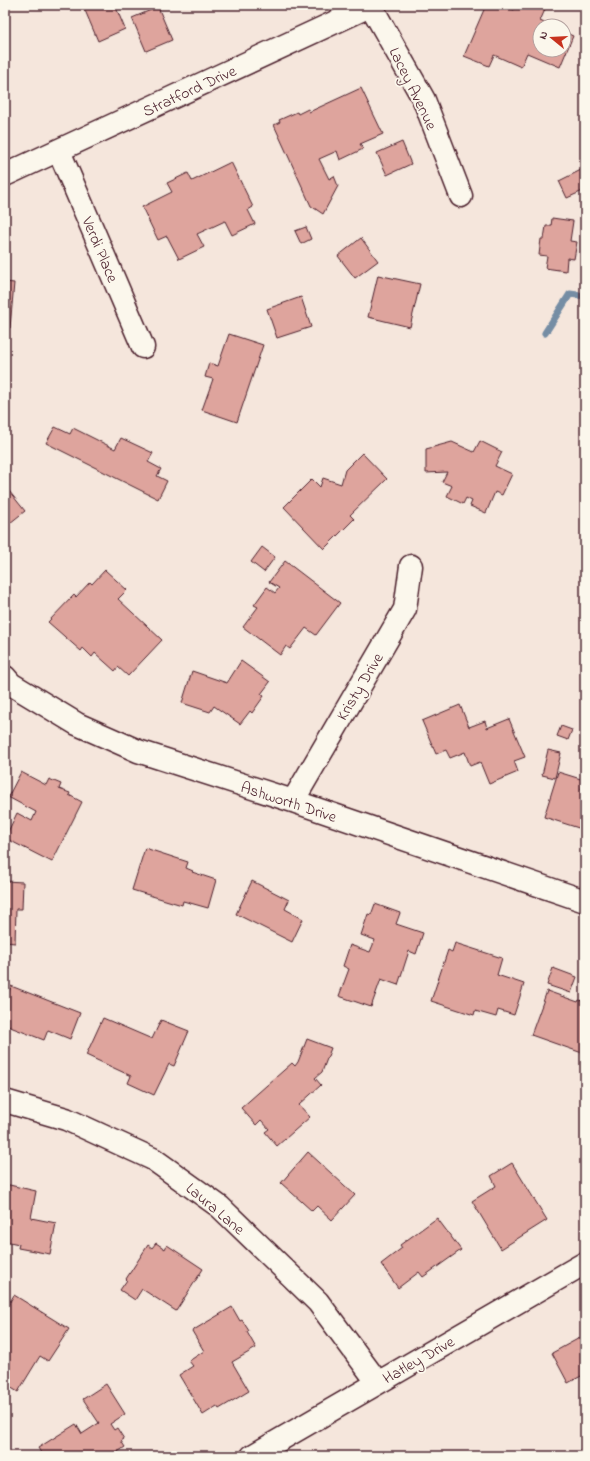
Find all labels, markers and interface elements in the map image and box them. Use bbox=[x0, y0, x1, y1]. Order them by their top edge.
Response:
north arrow bbox=[532, 18, 572, 58]
text: N bbox=[535, 29, 552, 41]
street label: Lacey Avenue bbox=[382, 43, 443, 135]
street label: Stratford Drive bbox=[139, 59, 241, 124]
street label: Verdi Place bbox=[74, 212, 124, 287]
street label: Kristy Drive bbox=[331, 648, 391, 726]
street label: Ashworth Drive bbox=[237, 776, 340, 830]
street label: Laura Lane bbox=[180, 1178, 250, 1242]
street label: Hatley Drive bbox=[379, 1330, 460, 1391]

